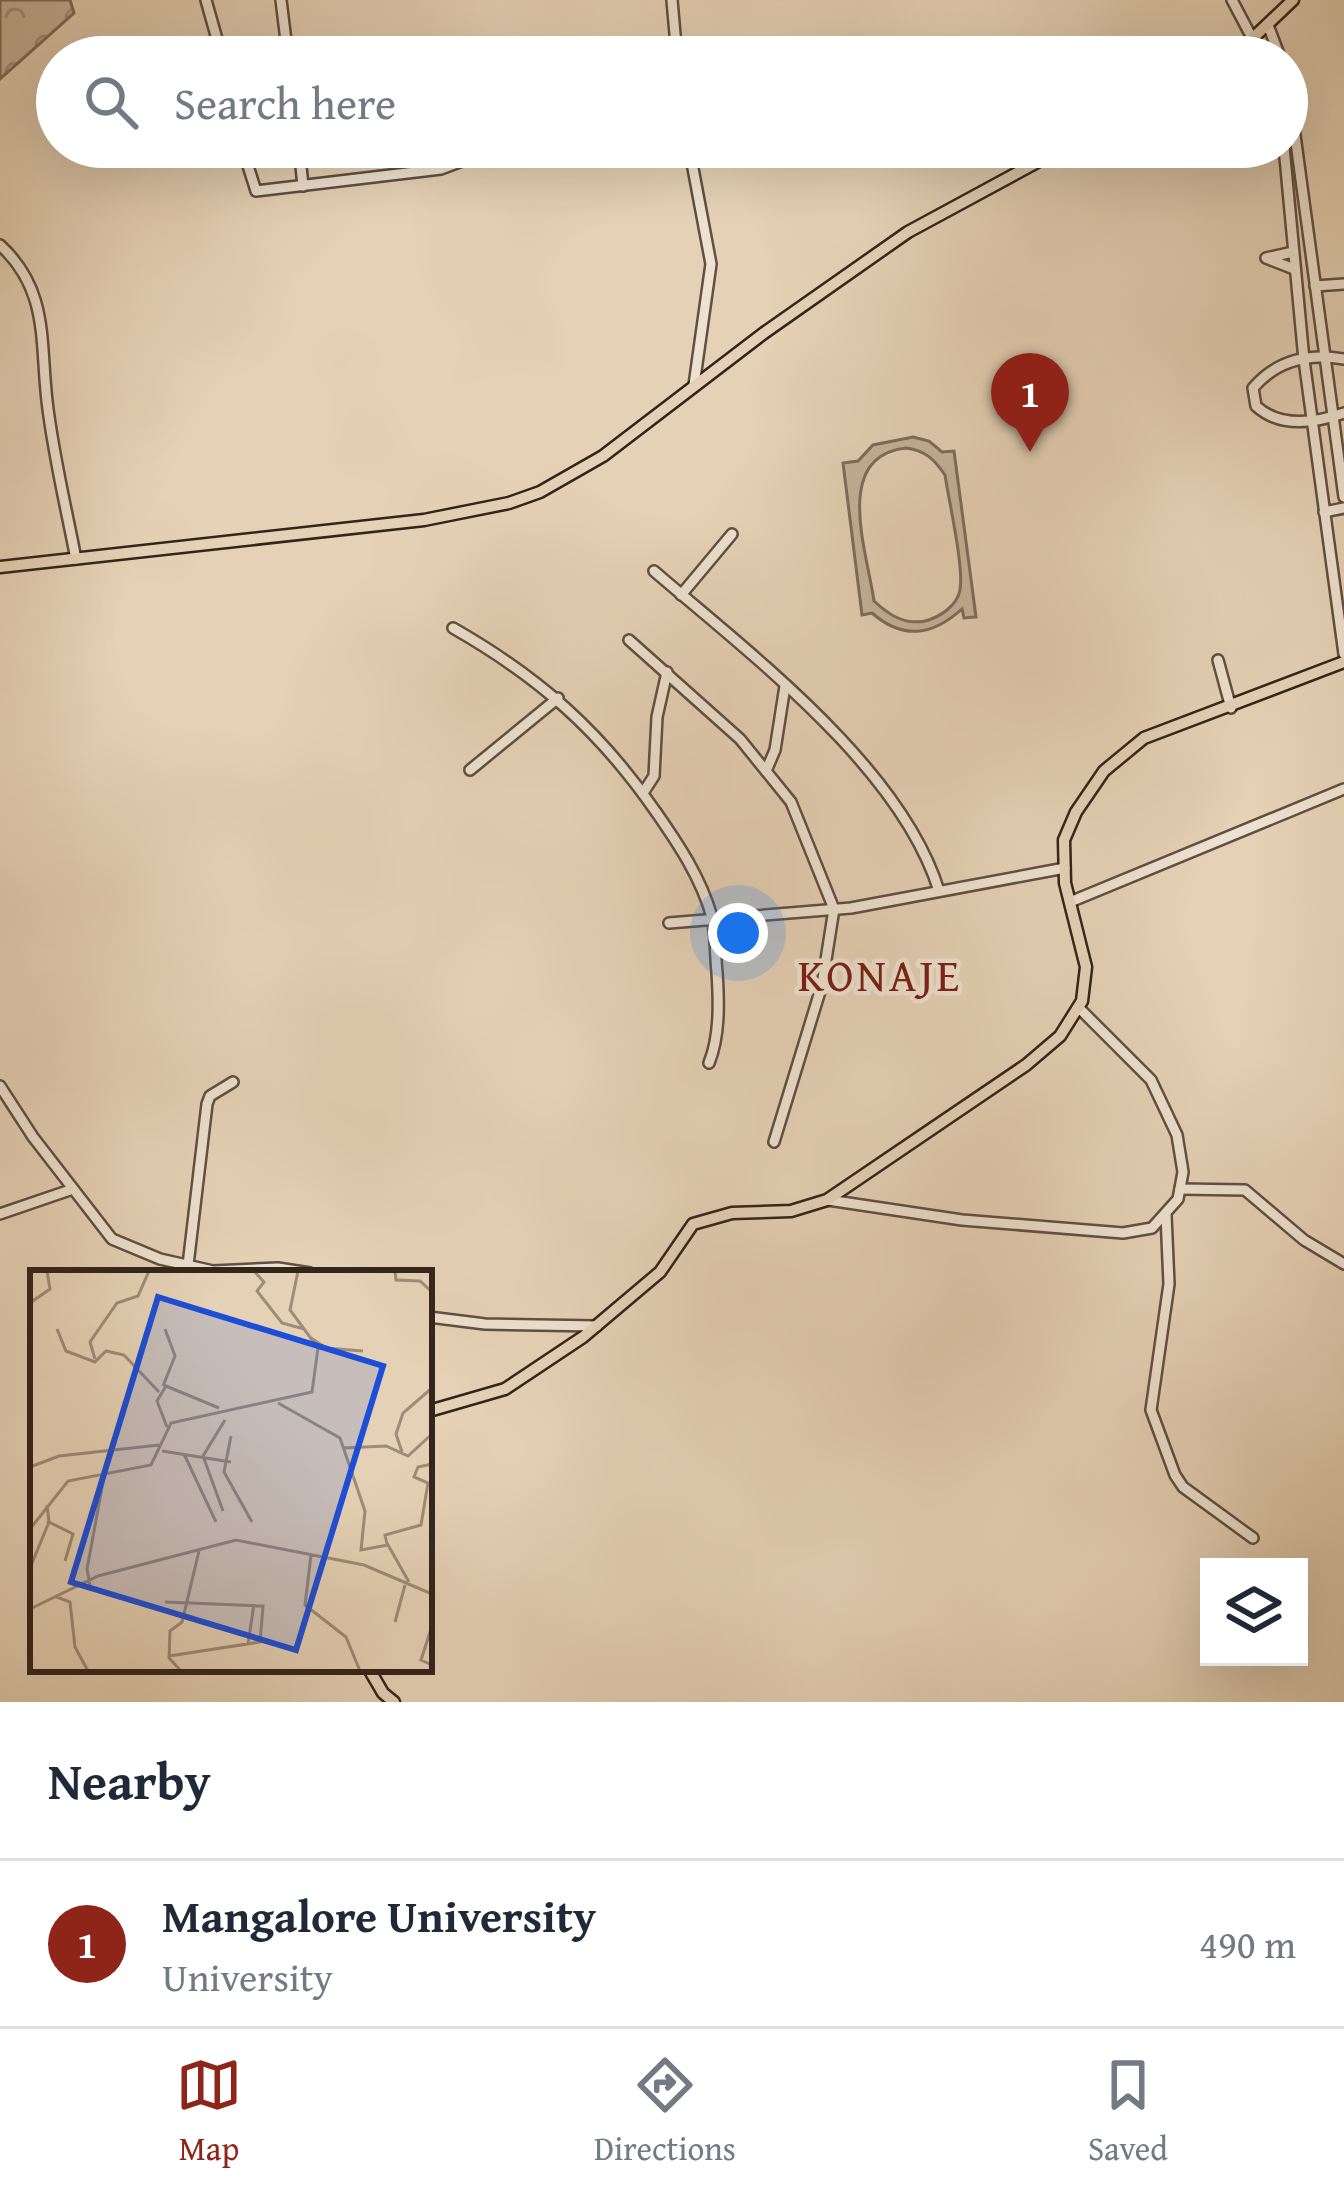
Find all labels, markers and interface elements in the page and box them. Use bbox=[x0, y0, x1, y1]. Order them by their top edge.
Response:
search box bbox=[36, 36, 1308, 168]
icon: search bbox=[78, 69, 144, 135]
text: Search here bbox=[174, 70, 396, 135]
pin: 1 bbox=[991, 353, 1069, 452]
your location bbox=[708, 903, 768, 963]
district label: KONAJE bbox=[798, 942, 962, 1007]
inset map bbox=[30, 1270, 432, 1672]
map controls bbox=[1200, 1558, 1308, 1666]
button: layers bbox=[1200, 1558, 1308, 1666]
text: Nearby bbox=[48, 1743, 211, 1818]
text: Mangalore University bbox=[162, 1883, 596, 1948]
text: 1 bbox=[77, 1915, 97, 1972]
text: 490 m bbox=[1199, 1915, 1296, 1972]
text: University bbox=[162, 1948, 333, 2005]
tab: Map bbox=[176, 2052, 242, 2172]
tab: Directions bbox=[594, 2052, 736, 2172]
tab: Saved bbox=[1088, 2052, 1168, 2172]

